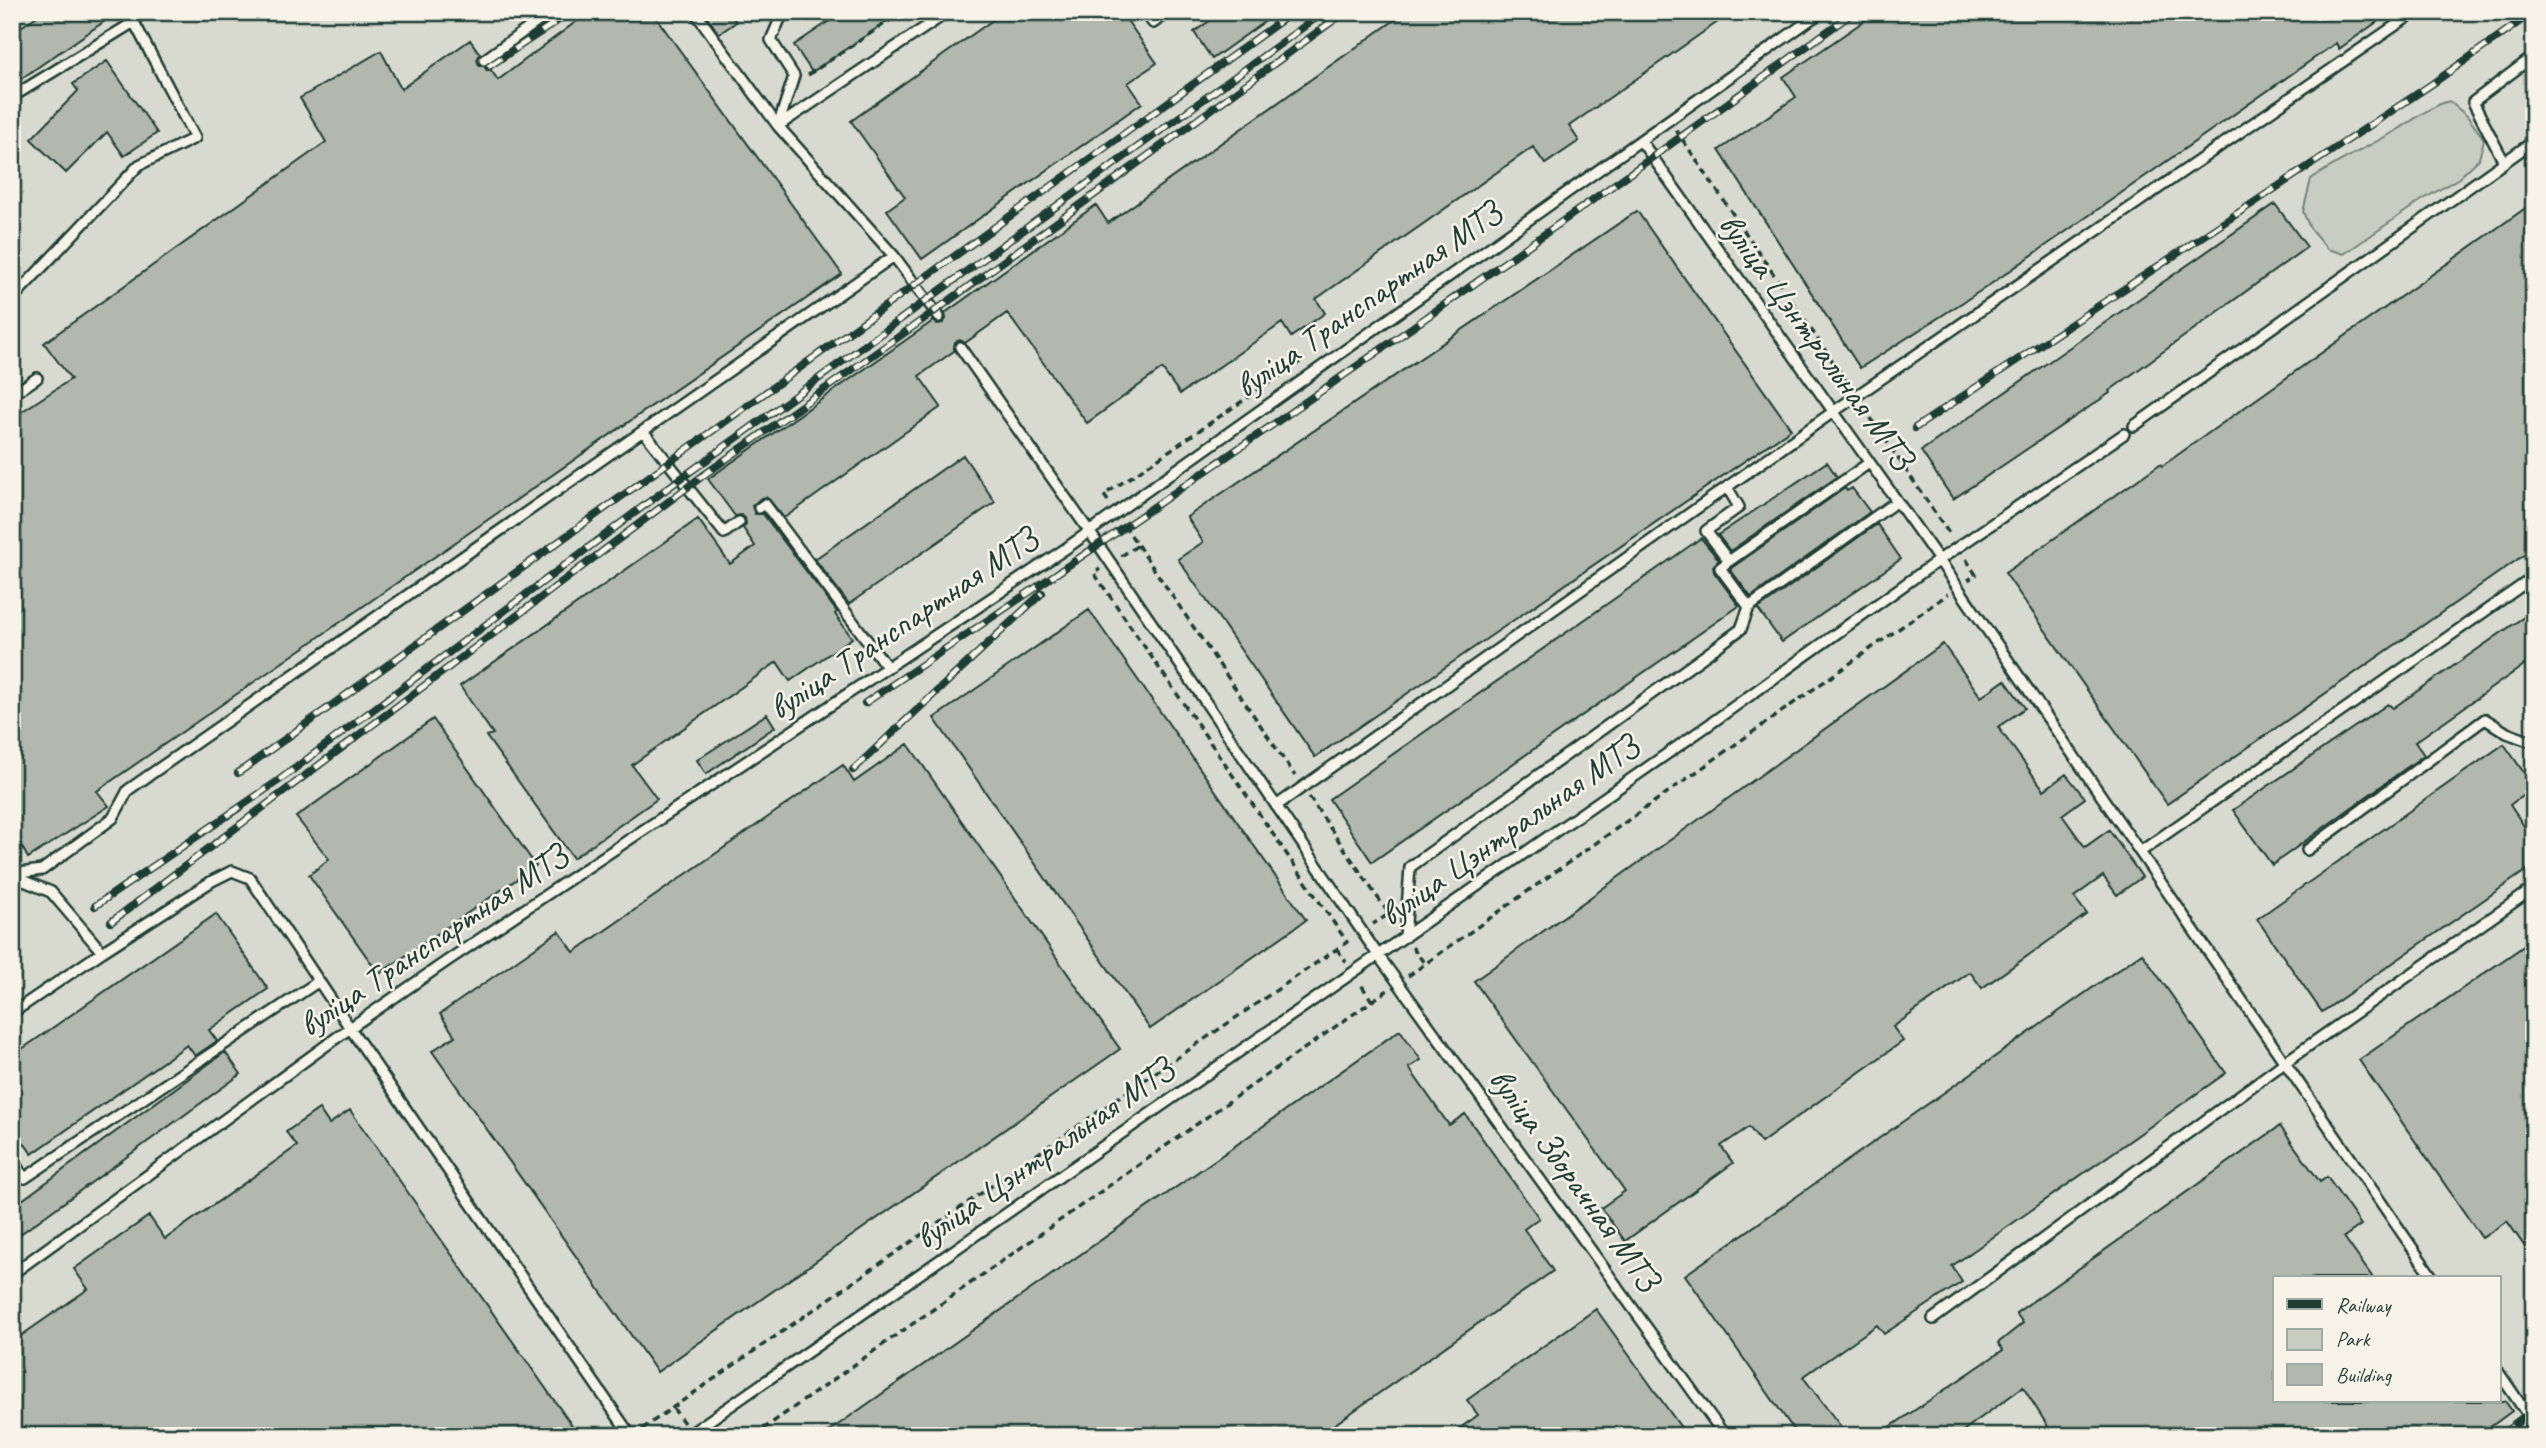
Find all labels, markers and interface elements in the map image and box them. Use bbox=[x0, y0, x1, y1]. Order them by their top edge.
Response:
street label: вуліца Транспартная МТЗ bbox=[1226, 189, 1512, 408]
street label: вуліца Цэнтральная МТЗ bbox=[1709, 204, 1927, 480]
street label: вуліца Транспартная МТЗ bbox=[760, 515, 1048, 730]
street label: вуліца Цэнтральная МТЗ bbox=[1371, 722, 1649, 936]
street label: вуліца Транспартная МТЗ bbox=[290, 832, 578, 1047]
street label: вуліца Цэнтральная МТЗ bbox=[906, 1045, 1184, 1259]
street label: вуліца Зборачная МТЗ bbox=[1479, 1058, 1672, 1301]
legend bbox=[2273, 1276, 2500, 1402]
text: Railway bbox=[2336, 1292, 2392, 1318]
text: Park bbox=[2336, 1326, 2371, 1352]
text: Building bbox=[2336, 1362, 2393, 1388]

